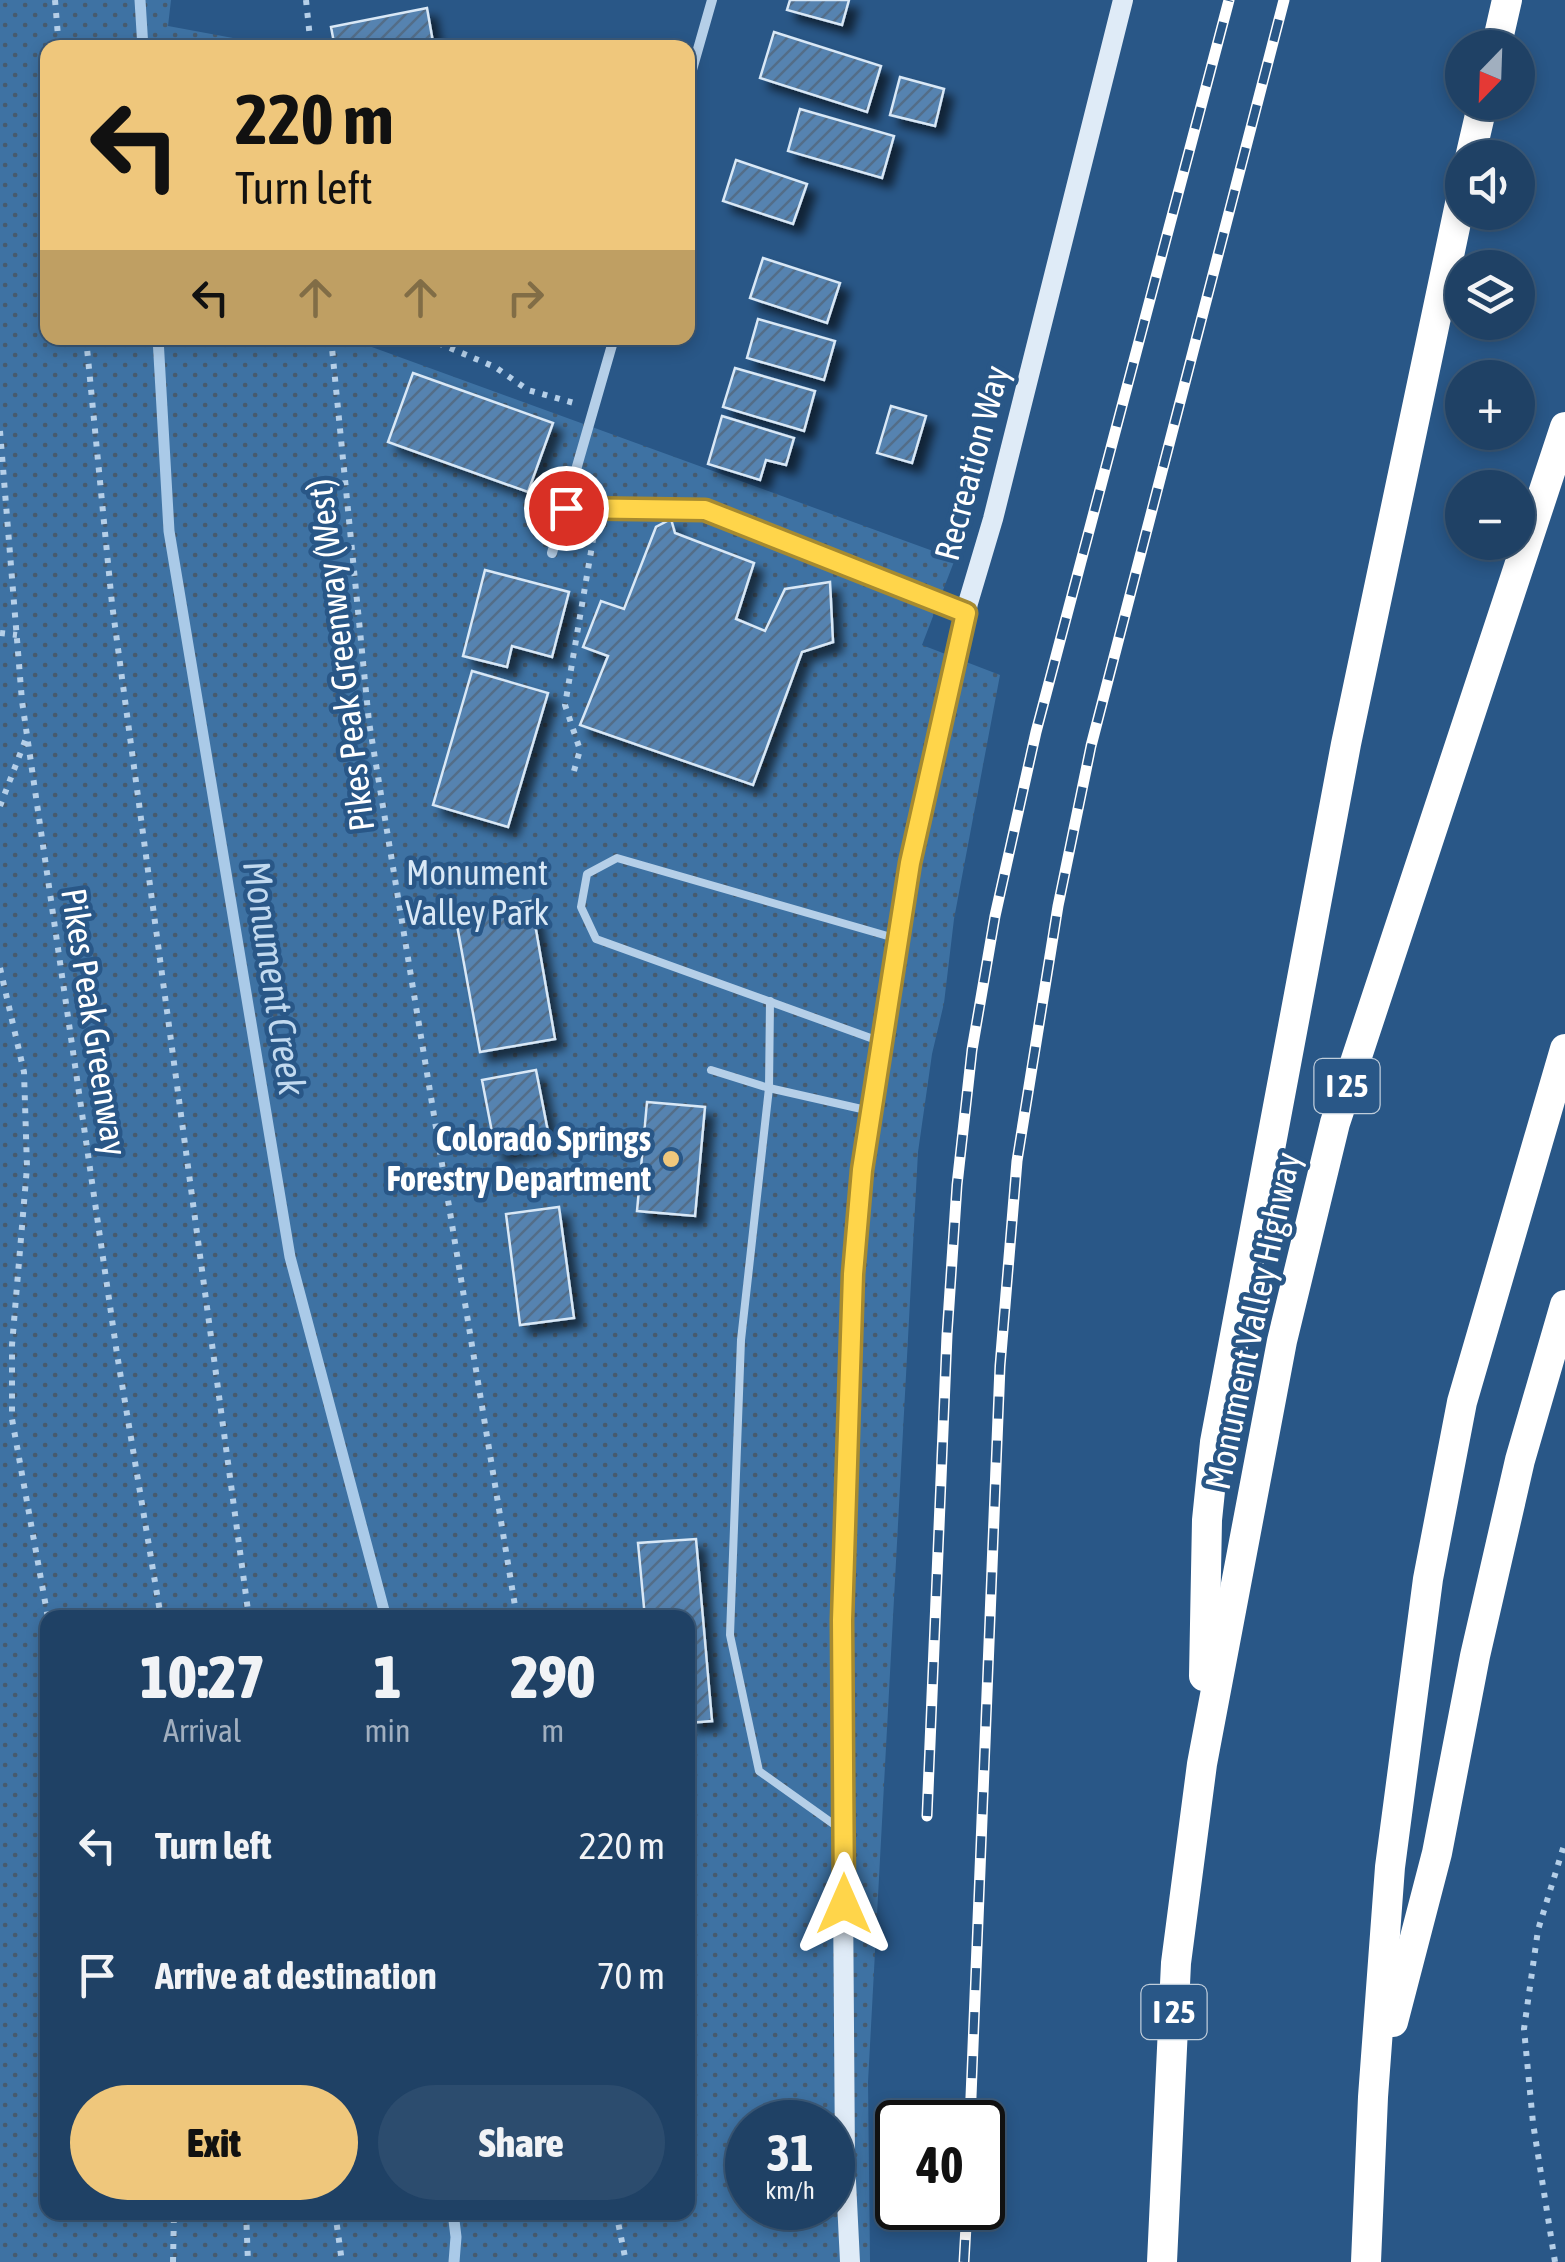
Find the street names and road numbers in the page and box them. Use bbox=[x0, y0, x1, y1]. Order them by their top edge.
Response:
street label: Recreation Way bbox=[926, 361, 1016, 565]
street label: Pikes Peak Greenway (West) bbox=[299, 477, 381, 833]
street label: Pikes Peak Greenway bbox=[54, 885, 136, 1158]
road number: I 25 bbox=[1314, 1059, 1380, 1113]
street label: Monument Valley Highway bbox=[1197, 1149, 1307, 1493]
road number: I 25 bbox=[1142, 1985, 1206, 2039]

